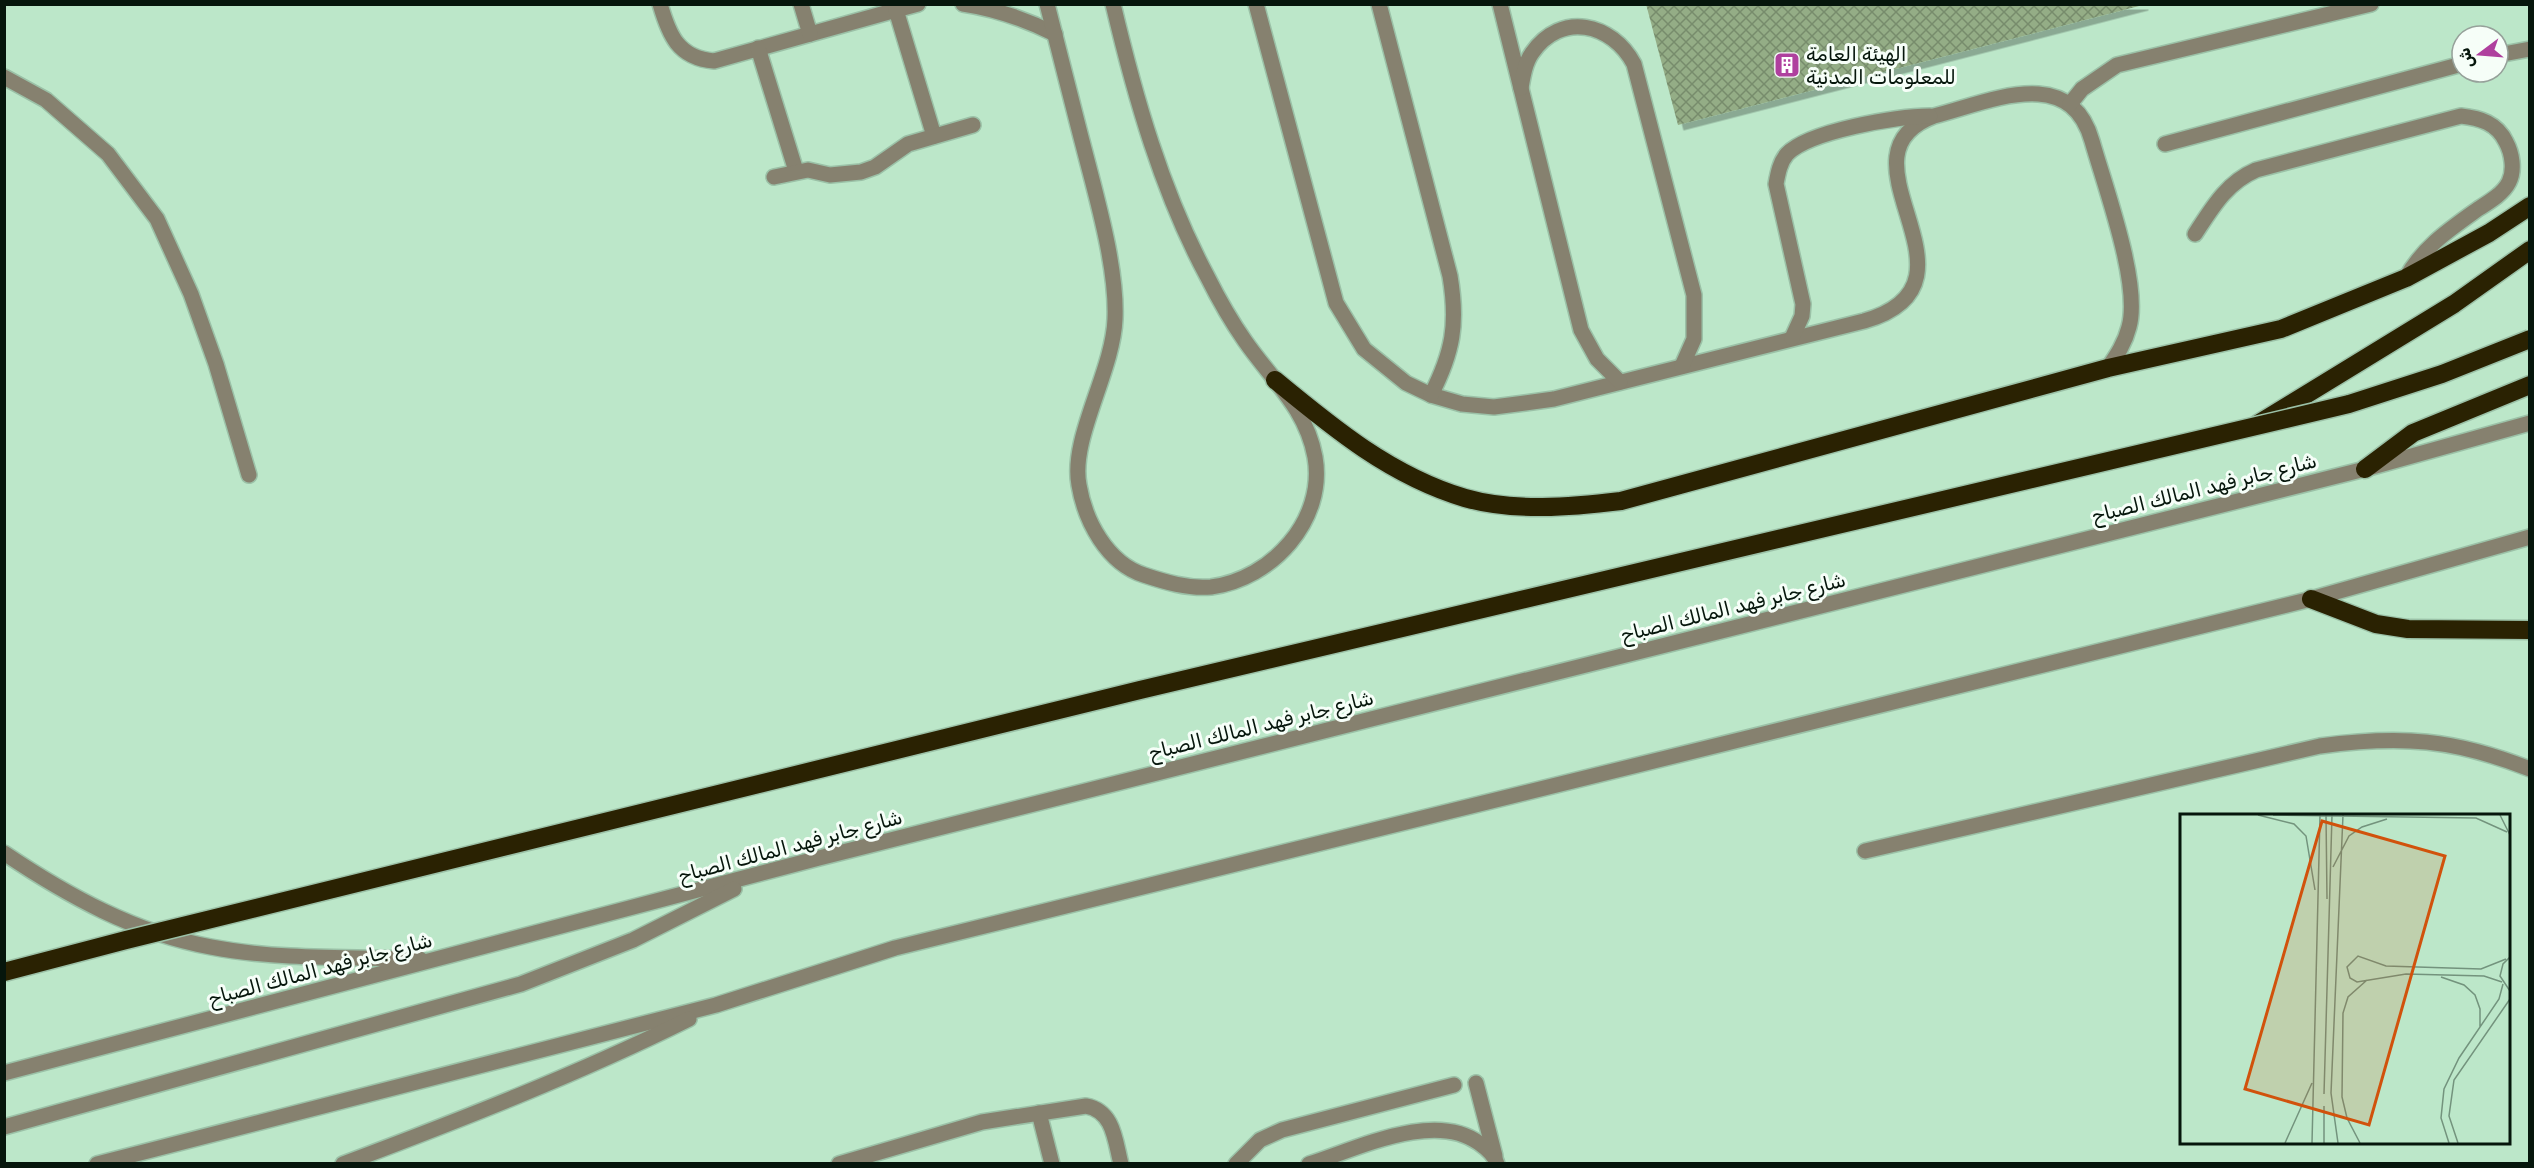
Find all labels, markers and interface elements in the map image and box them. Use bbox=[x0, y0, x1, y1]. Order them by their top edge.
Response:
north arrow bbox=[2450, 24, 2510, 84]
place label: الهيئة العامة للمعلومات المدنية bbox=[1806, 42, 1956, 89]
text: ش bbox=[2454, 46, 2478, 70]
building icon: الهيئة العامة للمعلومات المدنية bbox=[1772, 50, 1802, 80]
street label: شارع جابر فهد المالك الصباح bbox=[2089, 448, 2320, 530]
street label: شارع جابر فهد المالك الصباح bbox=[1618, 567, 1849, 649]
street label: شارع جابر فهد المالك الصباح bbox=[1146, 685, 1377, 767]
street label: شارع جابر فهد المالك الصباح bbox=[675, 805, 905, 889]
inset map bbox=[2180, 814, 2510, 1144]
street label: شارع جابر فهد المالك الصباح bbox=[205, 928, 435, 1012]

